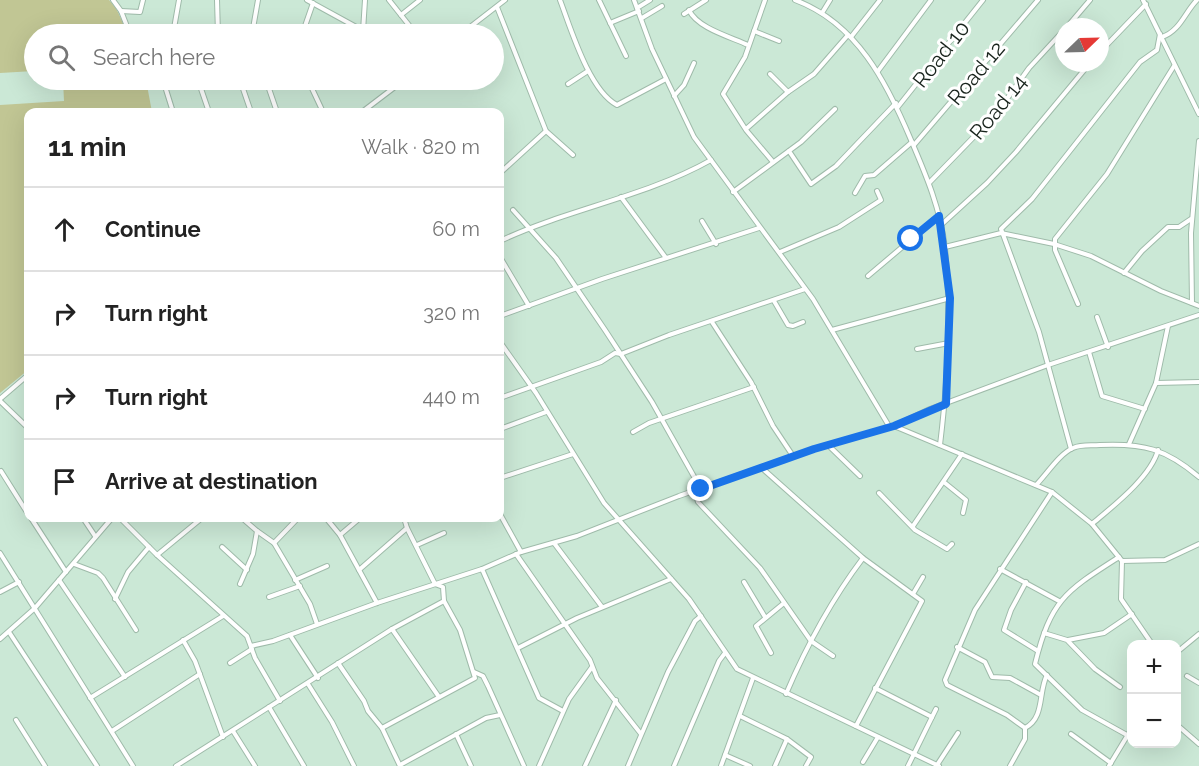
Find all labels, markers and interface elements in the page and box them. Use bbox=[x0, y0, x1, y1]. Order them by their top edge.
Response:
street label: Road 10 bbox=[907, 16, 975, 92]
north arrow bbox=[1055, 18, 1109, 72]
search box bbox=[24, 24, 504, 90]
street label: Road 12 bbox=[942, 36, 1010, 110]
icon: search bbox=[45, 41, 78, 74]
text: Search here bbox=[93, 44, 215, 70]
street label: Road 14 bbox=[964, 70, 1032, 144]
text: 11 min bbox=[48, 132, 126, 162]
text: Walk · 820 m bbox=[361, 135, 480, 159]
icon: ahead bbox=[48, 213, 81, 246]
text: Continue bbox=[105, 216, 201, 242]
text: 60 m bbox=[432, 217, 480, 241]
route start bbox=[897, 225, 923, 251]
icon: right bbox=[48, 297, 81, 330]
text: Turn right bbox=[105, 300, 208, 326]
text: 320 m bbox=[423, 301, 480, 325]
icon: right bbox=[48, 381, 81, 414]
text: Turn right bbox=[105, 384, 208, 410]
text: 440 m bbox=[422, 385, 480, 409]
icon: arrive bbox=[48, 465, 81, 498]
text: Arrive at destination bbox=[105, 468, 318, 494]
route end bbox=[687, 475, 713, 501]
map controls bbox=[1127, 640, 1181, 748]
button: + bbox=[1127, 640, 1181, 694]
button: − bbox=[1127, 694, 1181, 748]

